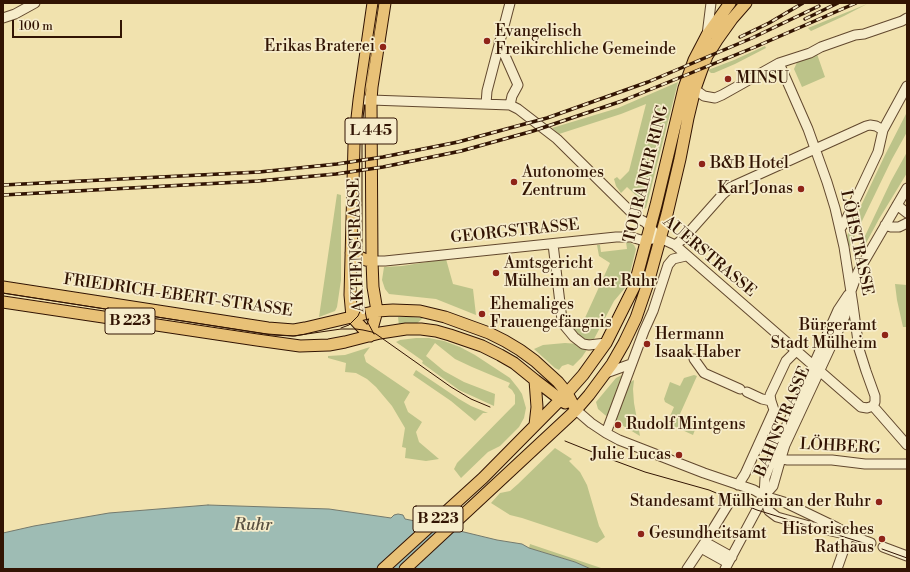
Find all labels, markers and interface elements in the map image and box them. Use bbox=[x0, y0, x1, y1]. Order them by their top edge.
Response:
scale bar bbox=[14, 12, 124, 38]
text: 100 m bbox=[19, 19, 53, 34]
place label: Evangelisch Freikirchliche Gemeinde bbox=[495, 22, 676, 60]
marker: Evangelisch Freikirchliche Gemeinde bbox=[482, 36, 492, 46]
place label: Erikas Braterei bbox=[264, 37, 375, 57]
marker: Erikas Braterei bbox=[378, 42, 388, 52]
place label: MINSU bbox=[736, 69, 789, 89]
marker: MINSU bbox=[723, 74, 733, 84]
street label: TOURAINER RING bbox=[621, 103, 673, 245]
road number: L 445 bbox=[345, 118, 397, 144]
place label: B&B Hotel bbox=[710, 154, 789, 174]
marker: B&B Hotel bbox=[697, 159, 707, 169]
place label: Autonomes Zentrum bbox=[522, 163, 604, 201]
street label: AKTIENSTRASSE bbox=[345, 177, 369, 313]
marker: Autonomes Zentrum bbox=[509, 177, 519, 187]
place label: Karl Jonas bbox=[717, 179, 793, 199]
marker: Karl Jonas bbox=[796, 184, 806, 194]
street label: LÖHSTRASSE bbox=[835, 188, 877, 298]
street label: AUERSTRASSE bbox=[659, 212, 759, 302]
street label: GEORGSTRASSE bbox=[450, 216, 580, 248]
place label: Amtsgericht Mülheim an der Ruhr bbox=[504, 254, 657, 292]
marker: Amtsgericht Mülheim an der Ruhr bbox=[491, 268, 501, 278]
street label: FRIEDRICH-EBERT-STRASSE bbox=[62, 270, 294, 322]
place label: Ehemaliges Frauengefängnis bbox=[490, 295, 612, 333]
road number: B 223 bbox=[105, 308, 155, 334]
marker: Ehemaliges Frauengefängnis bbox=[477, 309, 487, 319]
place label: Bürgeramt Stadt Mülheim bbox=[771, 316, 877, 354]
place label: Hermann Isaak Haber bbox=[655, 325, 741, 363]
marker: Bürgeramt Stadt Mülheim bbox=[880, 330, 890, 340]
marker: Hermann Isaak Haber bbox=[642, 339, 652, 349]
street label: BAHNSTRASSE bbox=[751, 364, 815, 480]
place label: Rudolf Mintgens bbox=[626, 415, 745, 435]
marker: Rudolf Mintgens bbox=[613, 420, 623, 430]
street label: LÖHBERG bbox=[799, 435, 881, 459]
place label: Julie Lucas bbox=[591, 445, 671, 465]
marker: Julie Lucas bbox=[674, 450, 684, 460]
place label: Standesamt Mülheim an der Ruhr bbox=[630, 492, 871, 512]
marker: Standesamt Mülheim an der Ruhr bbox=[874, 497, 884, 507]
road number: B 223 bbox=[413, 506, 463, 532]
water label: Ruhr bbox=[234, 516, 272, 536]
place label: Historisches Rathaus bbox=[782, 520, 874, 558]
place label: Gesundheitsamt bbox=[649, 524, 767, 544]
marker: Gesundheitsamt bbox=[636, 529, 646, 539]
marker: Historisches Rathaus bbox=[877, 534, 887, 544]

